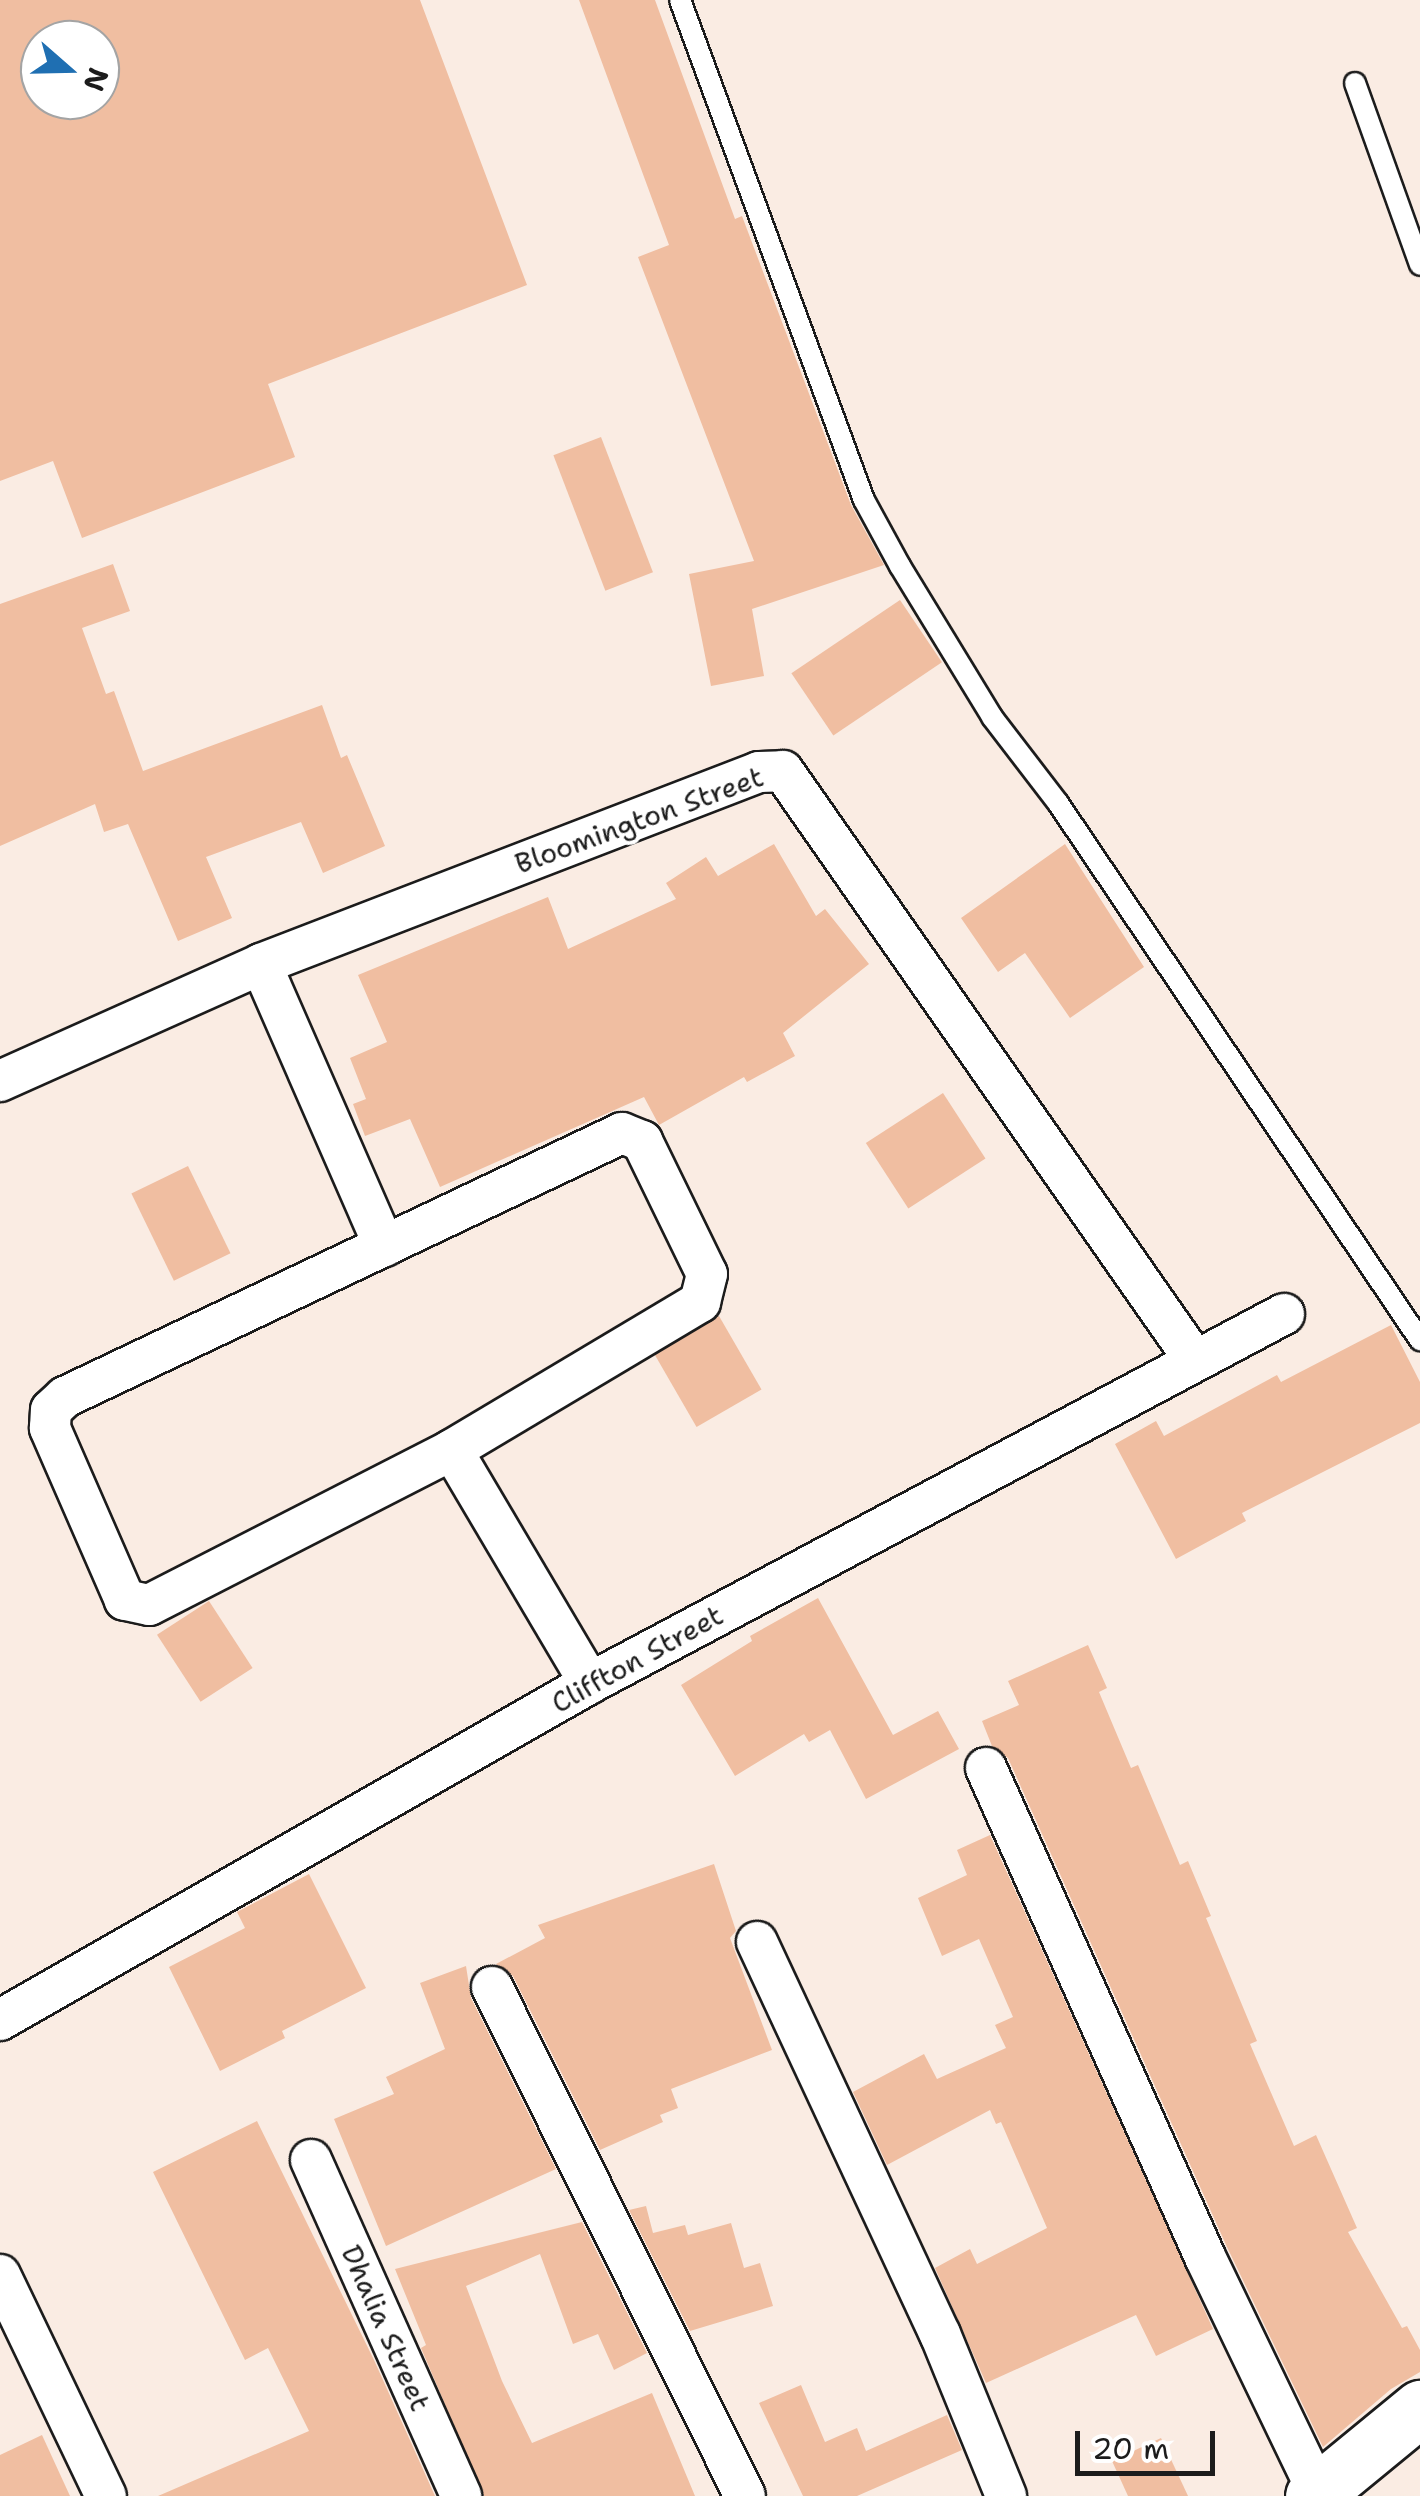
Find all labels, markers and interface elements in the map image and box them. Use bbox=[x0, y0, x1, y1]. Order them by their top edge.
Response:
north arrow bbox=[20, 20, 120, 120]
text: N bbox=[75, 63, 118, 96]
street label: Bloomington Street bbox=[510, 759, 768, 881]
street label: Cliffton Street bbox=[545, 1598, 729, 1720]
street label: Dhalia Street bbox=[334, 2240, 438, 2416]
scale bar bbox=[1080, 2411, 1220, 2473]
text: 20 m bbox=[1092, 2428, 1169, 2469]

